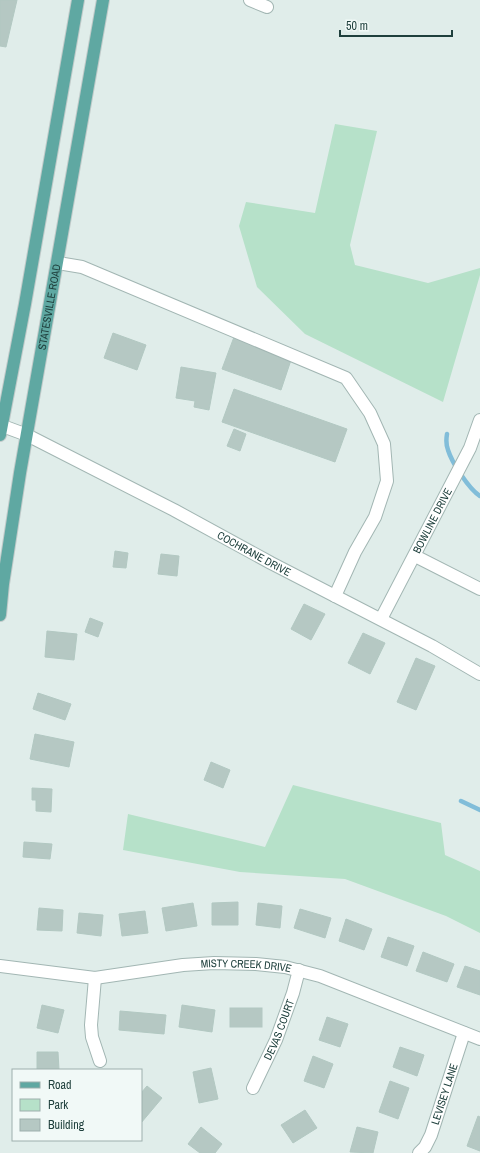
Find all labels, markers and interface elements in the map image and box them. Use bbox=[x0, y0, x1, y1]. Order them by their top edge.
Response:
scale bar bbox=[340, 12, 452, 38]
text: 50 m bbox=[346, 18, 368, 34]
street label: STATESVILLE ROAD bbox=[35, 263, 64, 351]
street label: BOWLINE DRIVE bbox=[409, 485, 455, 556]
street label: COCHRANE DRIVE bbox=[215, 528, 293, 579]
street label: MISTY CREEK DRIVE bbox=[200, 956, 293, 975]
street label: DEVAS COURT bbox=[260, 997, 297, 1062]
street label: LEVISEY LANE bbox=[428, 1062, 461, 1126]
legend bbox=[12, 1069, 142, 1141]
text: Road bbox=[48, 1077, 72, 1093]
text: Park bbox=[48, 1097, 68, 1113]
text: Building bbox=[48, 1117, 85, 1133]

